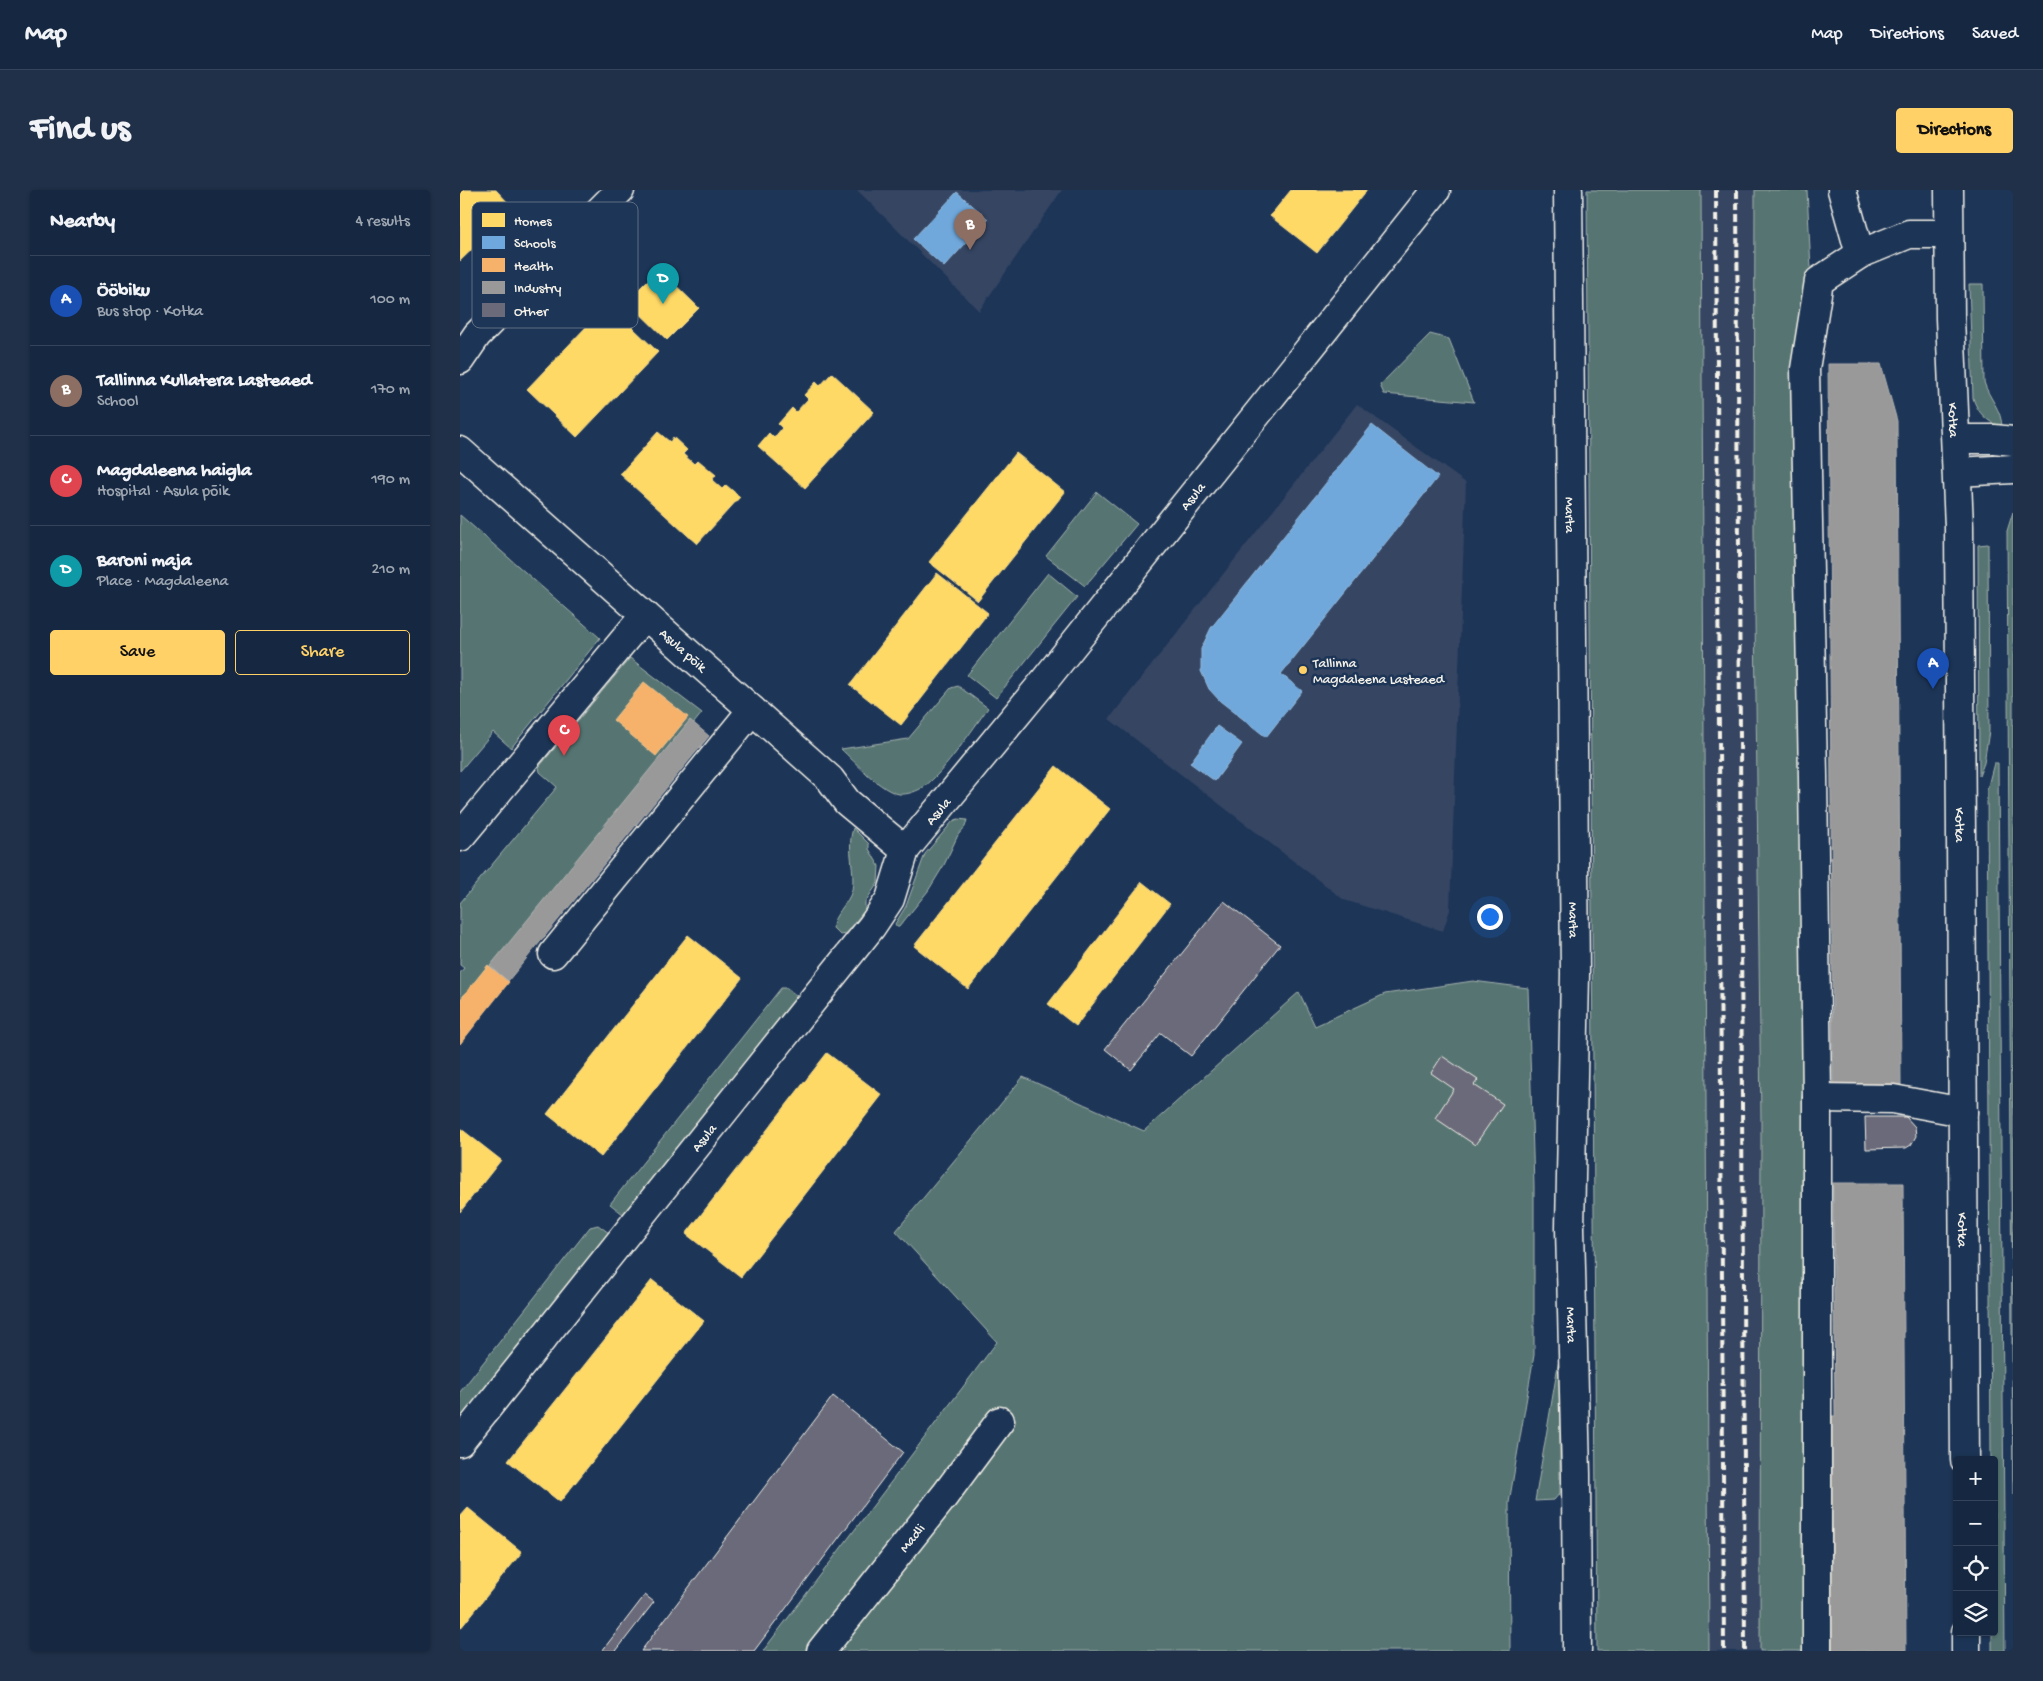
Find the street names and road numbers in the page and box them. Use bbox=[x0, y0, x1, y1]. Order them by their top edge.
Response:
street label: Kotka bbox=[1943, 402, 1961, 439]
street label: Asula bbox=[1178, 479, 1211, 515]
street label: Marta bbox=[1560, 497, 1577, 534]
street label: Asula põik bbox=[655, 626, 711, 678]
street label: Asula bbox=[923, 794, 957, 830]
street label: Kotka bbox=[1950, 807, 1967, 843]
street label: Marta bbox=[1563, 902, 1581, 939]
street label: Asula bbox=[689, 1120, 722, 1156]
street label: Kotka bbox=[1952, 1212, 1970, 1248]
street label: Marta bbox=[1561, 1307, 1579, 1344]
street label: Madli bbox=[897, 1521, 930, 1557]

